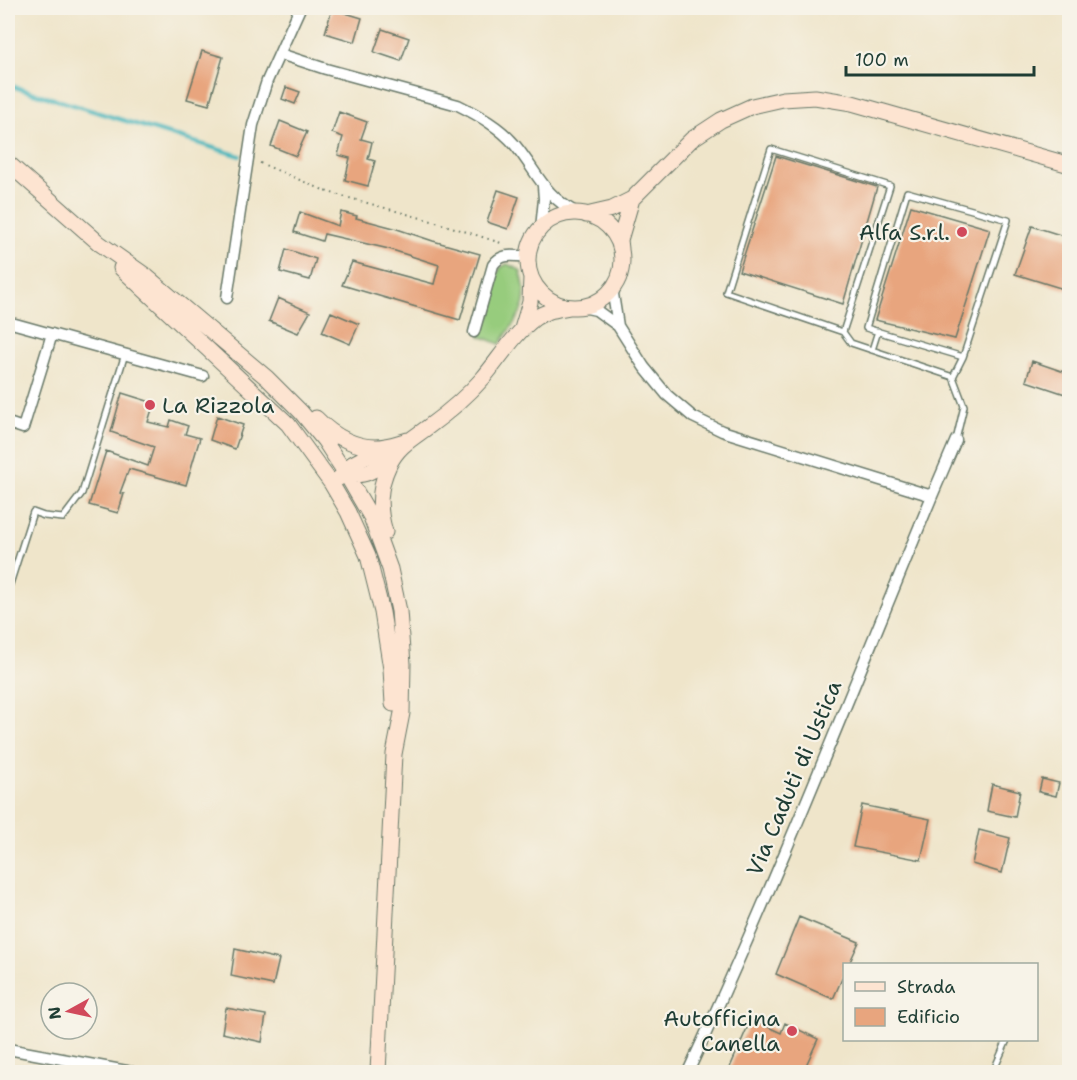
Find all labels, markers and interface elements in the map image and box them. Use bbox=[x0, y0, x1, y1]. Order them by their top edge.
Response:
scale bar bbox=[846, 39, 1034, 77]
text: 100 m bbox=[855, 48, 909, 72]
place label: Alfa S.r.l. bbox=[859, 218, 950, 247]
marker: Alfa S.r.l. bbox=[955, 225, 969, 239]
place label: La Rizzola bbox=[162, 391, 275, 420]
marker: La Rizzola bbox=[143, 398, 157, 412]
street label: Via Caduti di Ustica bbox=[740, 676, 848, 880]
legend bbox=[843, 963, 1038, 1041]
text: Strada bbox=[897, 975, 956, 999]
north arrow bbox=[39, 981, 99, 1041]
place label: Autofficina Canella bbox=[663, 1004, 780, 1058]
text: N bbox=[43, 1005, 66, 1021]
text: Edificio bbox=[897, 1005, 960, 1029]
marker: Autofficina Canella bbox=[785, 1024, 799, 1038]

